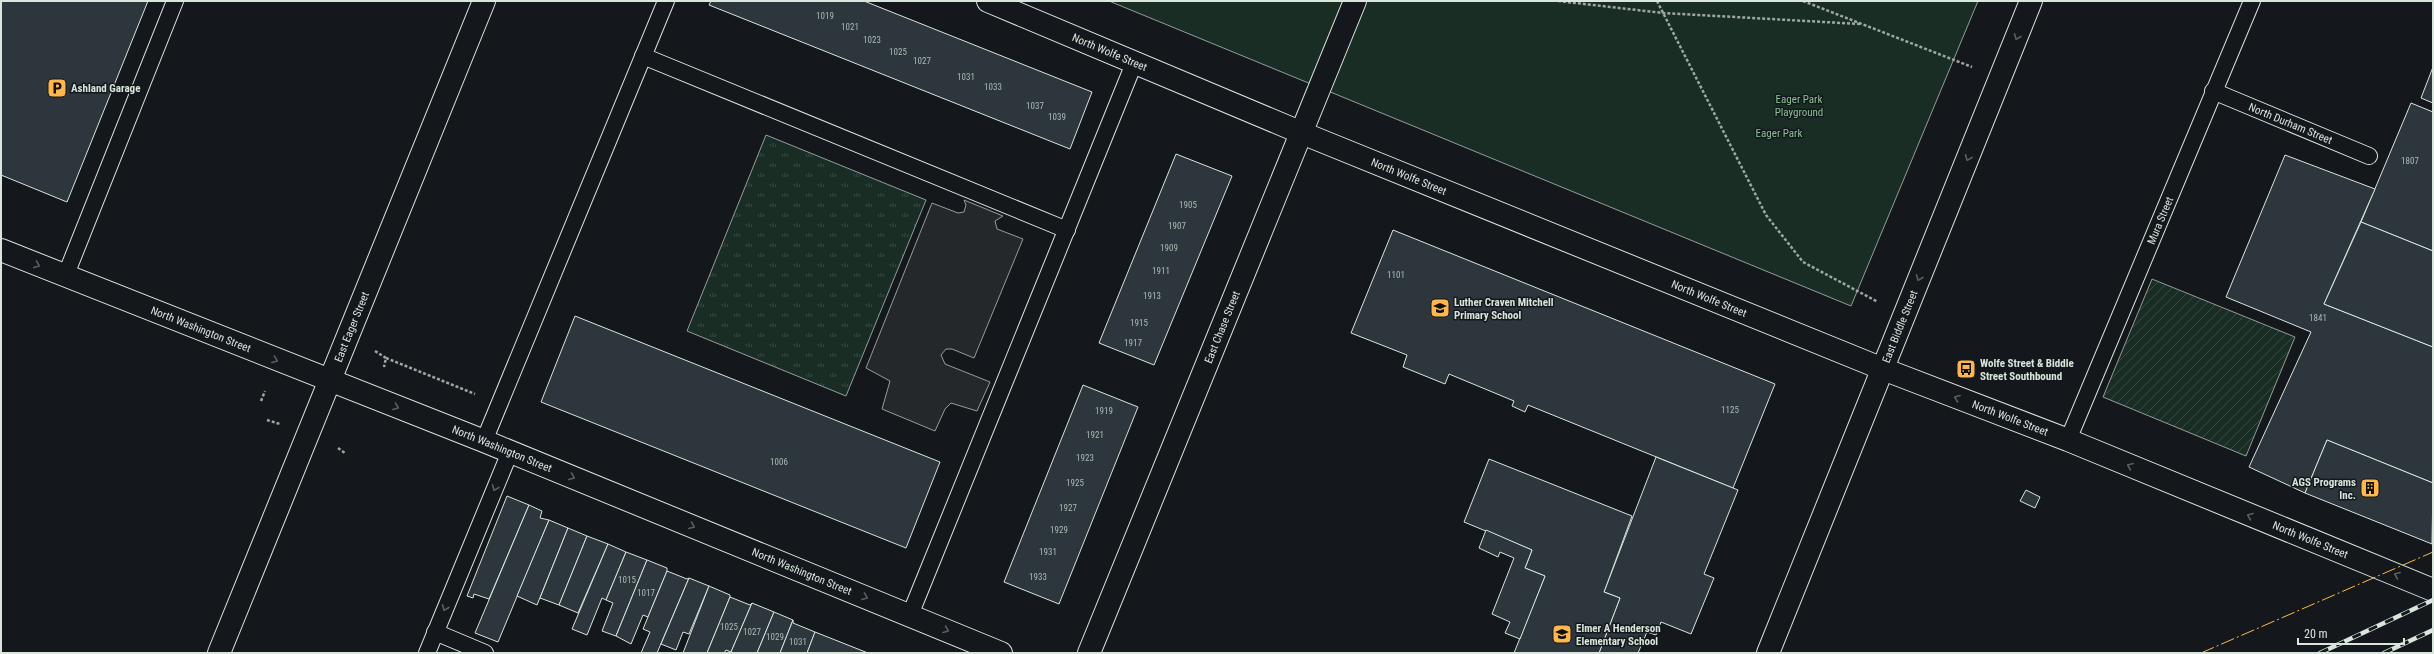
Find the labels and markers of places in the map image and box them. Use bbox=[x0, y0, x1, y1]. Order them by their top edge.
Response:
parking icon: Ashland Garage bbox=[46, 77, 68, 99]
place label: Ashland Garage bbox=[71, 82, 140, 95]
place label: Luther Craven Mitchell Primary School bbox=[1454, 296, 1554, 322]
school or university icon: Luther Craven Mitchell Primary School bbox=[1429, 297, 1451, 319]
place label: Wolfe Street & Biddle Street Southbound bbox=[1980, 357, 2074, 383]
bus stop icon: Wolfe Street & Biddle Street Southbound bbox=[1955, 358, 1977, 380]
place label: AGS Programs Inc. bbox=[2292, 476, 2356, 502]
building icon: AGS Programs Inc. bbox=[2359, 477, 2381, 499]
place label: Elmer A Henderson Elementary School bbox=[1576, 622, 1661, 648]
school or university icon: Elmer A Henderson Elementary School bbox=[1551, 623, 1573, 645]

